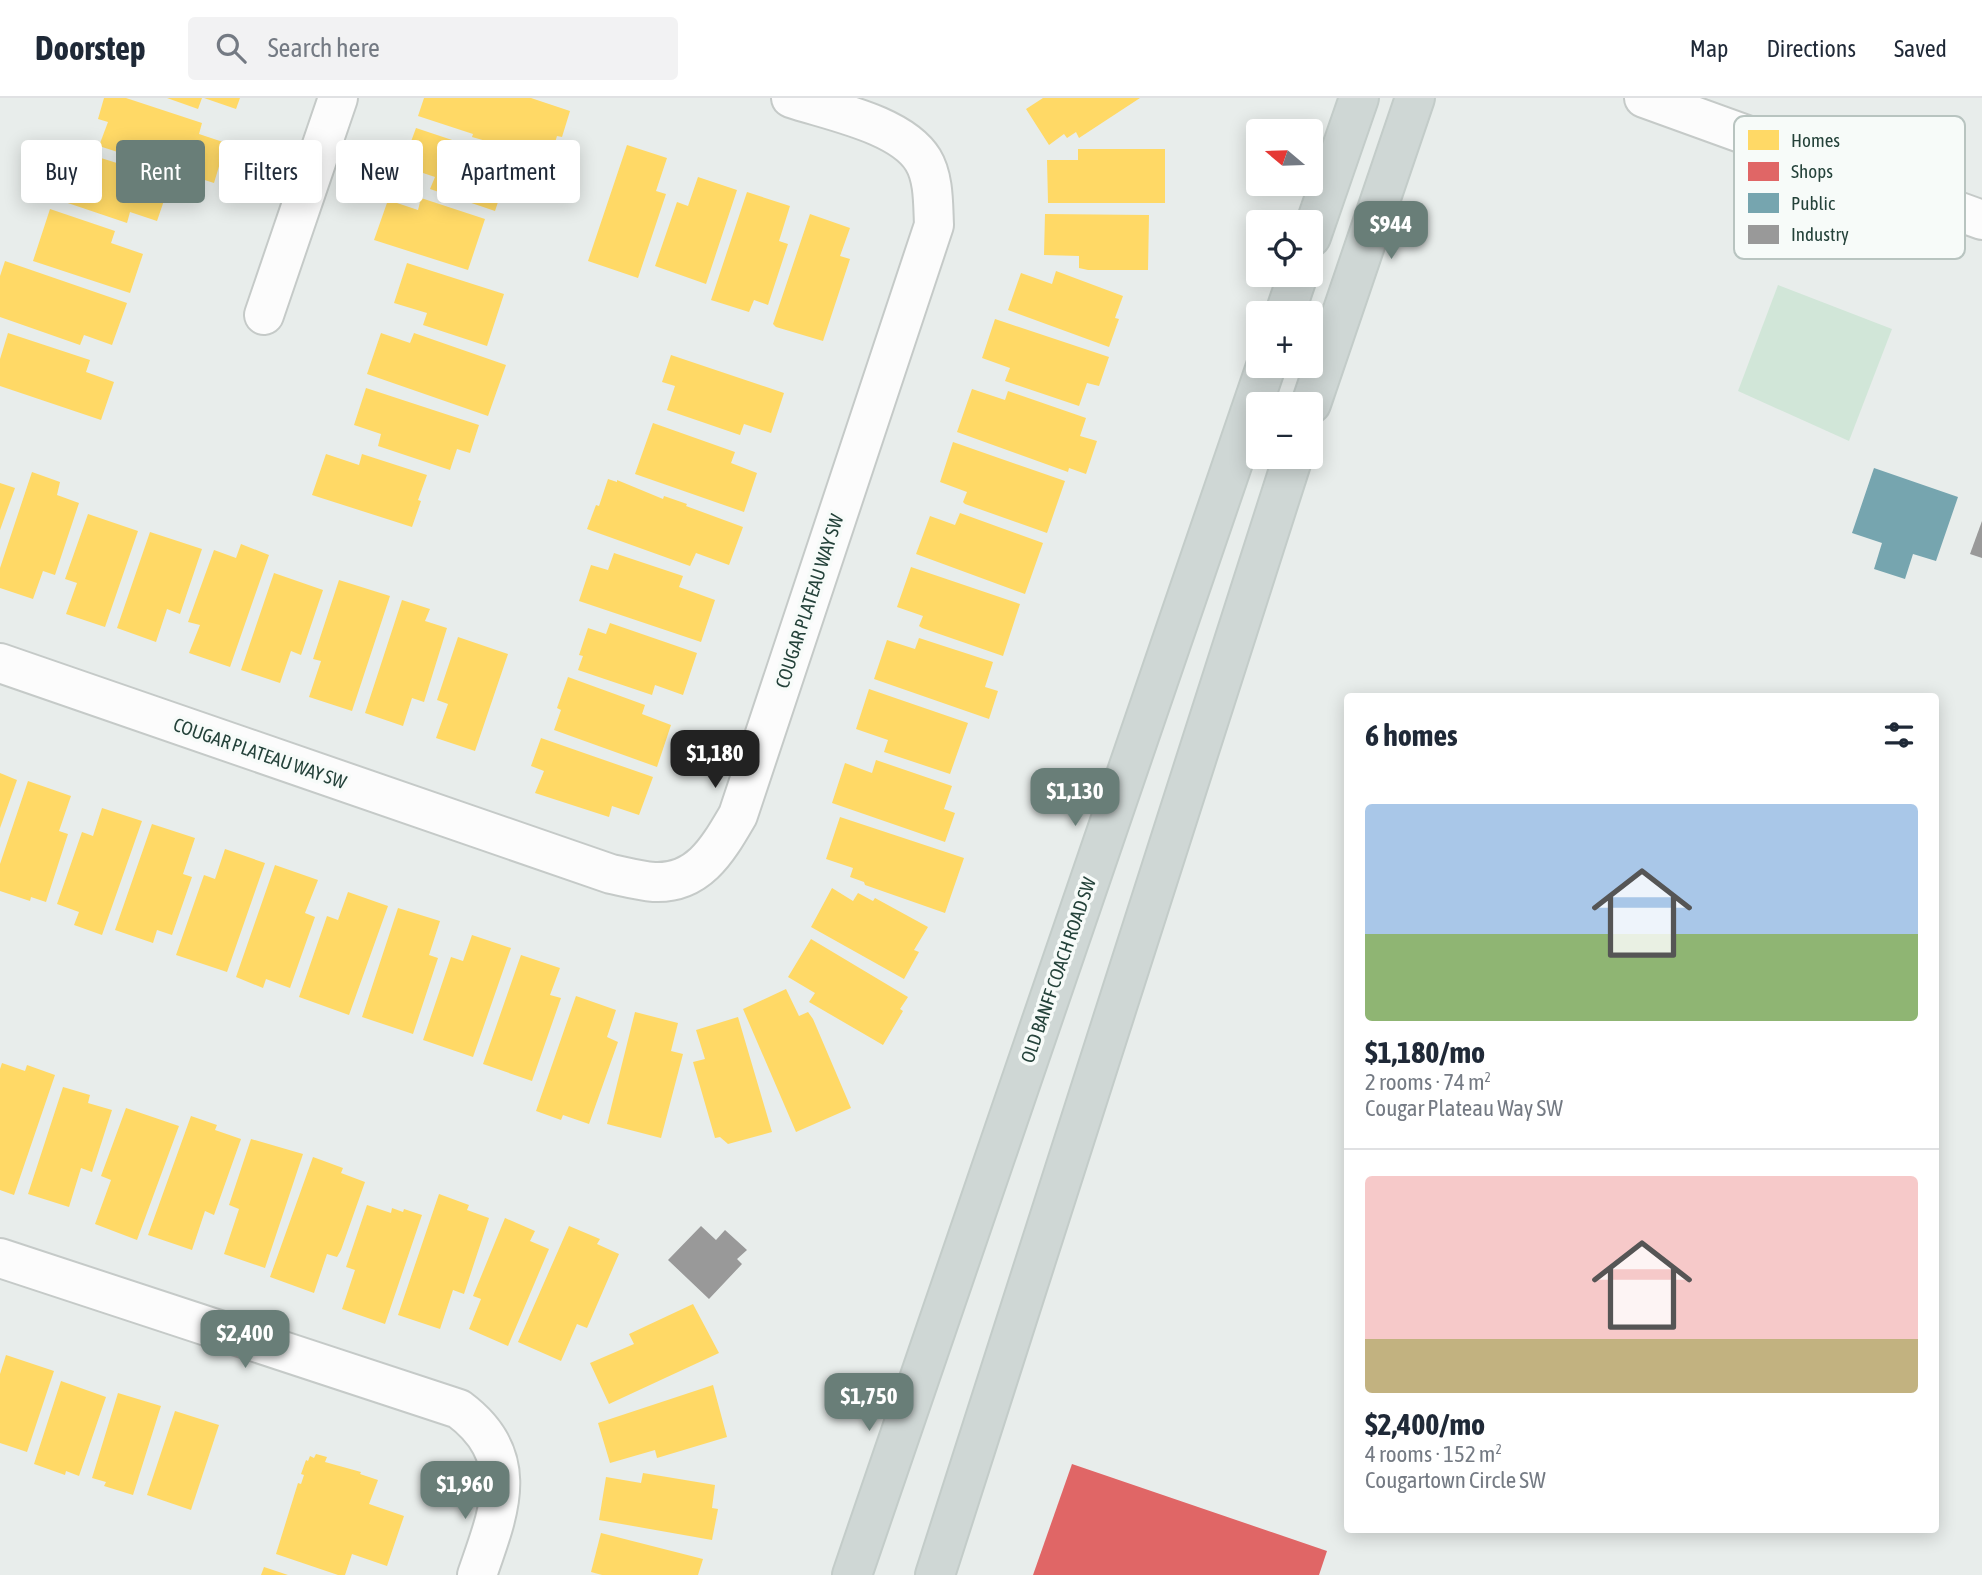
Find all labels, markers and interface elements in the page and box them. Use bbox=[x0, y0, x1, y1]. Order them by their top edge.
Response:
search box bbox=[188, 17, 678, 80]
text: Doorstep bbox=[35, 29, 146, 67]
icon: search bbox=[212, 29, 250, 67]
text: Search here bbox=[268, 33, 380, 63]
text: Map bbox=[1690, 35, 1728, 62]
text: Directions bbox=[1766, 35, 1856, 62]
text: Saved bbox=[1894, 35, 1947, 62]
legend bbox=[1734, 116, 1965, 259]
north arrow bbox=[1246, 119, 1323, 196]
map controls bbox=[1246, 119, 1323, 469]
text: Homes bbox=[1791, 129, 1840, 151]
chip: Buy bbox=[21, 140, 102, 203]
chip: Rent bbox=[116, 140, 205, 203]
chip: Filters bbox=[219, 140, 322, 203]
chip: New bbox=[336, 140, 423, 203]
chip: Apartment bbox=[437, 140, 580, 203]
text: Shops bbox=[1791, 160, 1833, 182]
text: Public bbox=[1791, 192, 1836, 214]
pin: $944 bbox=[1350, 202, 1432, 261]
button: locate bbox=[1246, 210, 1323, 287]
text: $944 bbox=[1370, 211, 1412, 237]
text: Industry bbox=[1791, 223, 1849, 245]
button: + bbox=[1246, 301, 1323, 378]
button: − bbox=[1246, 392, 1323, 469]
street label: COUGAR PLATEAU WAY SW bbox=[771, 511, 848, 691]
street label: COUGAR PLATEAU WAY SW bbox=[171, 713, 349, 793]
icon: filters bbox=[1880, 716, 1918, 754]
text: 6 homes bbox=[1365, 718, 1458, 752]
pin: $1,180 bbox=[658, 730, 772, 790]
text: $1,180 bbox=[687, 740, 744, 766]
pin: $1,130 bbox=[1018, 768, 1132, 828]
text: $1,130 bbox=[1047, 778, 1104, 804]
icon: home bbox=[1579, 850, 1705, 976]
street label: OLD BANFF COACH ROAD SW bbox=[1016, 874, 1100, 1066]
text: $1,180/mo bbox=[1365, 1035, 1485, 1069]
text: 2 rooms · 74 m² bbox=[1365, 1069, 1491, 1095]
text: Cougar Plateau Way SW bbox=[1365, 1095, 1563, 1121]
icon: home bbox=[1579, 1222, 1705, 1348]
pin: $2,400 bbox=[188, 1310, 302, 1370]
text: $2,400 bbox=[217, 1320, 274, 1346]
pin: $1,750 bbox=[812, 1374, 926, 1433]
text: $1,750 bbox=[841, 1383, 898, 1409]
text: $2,400/mo bbox=[1365, 1407, 1485, 1441]
text: 4 rooms · 152 m² bbox=[1365, 1441, 1502, 1467]
pin: $1,960 bbox=[408, 1462, 522, 1521]
text: Cougartown Circle SW bbox=[1365, 1467, 1546, 1493]
text: $1,960 bbox=[437, 1471, 494, 1497]

